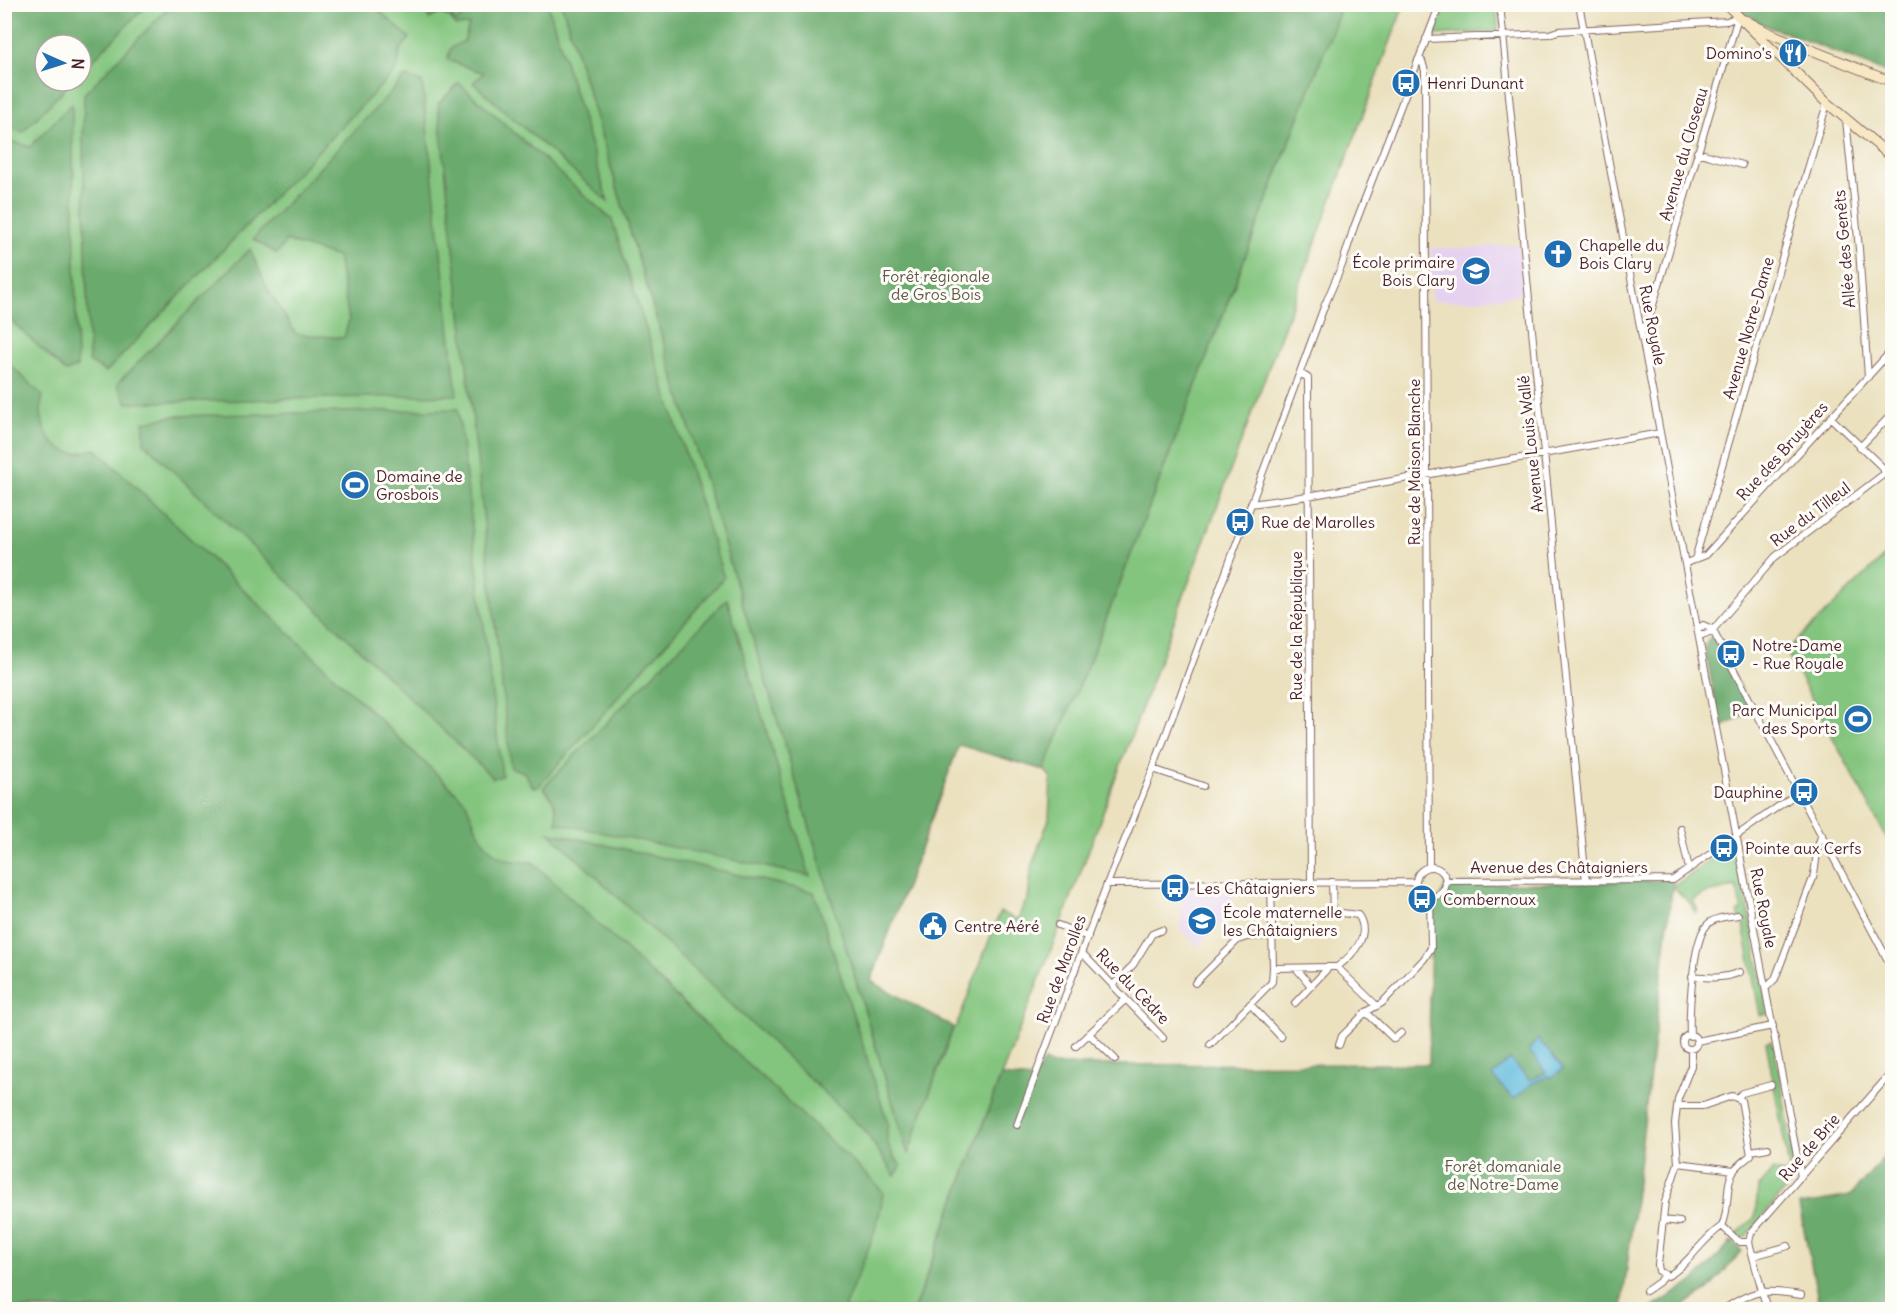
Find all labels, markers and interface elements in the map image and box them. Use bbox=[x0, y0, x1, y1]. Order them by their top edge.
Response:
north arrow bbox=[33, 33, 93, 93]
restaurant icon: Domino's bbox=[1777, 37, 1809, 69]
place label: Domino's bbox=[1706, 43, 1772, 63]
text: N bbox=[68, 58, 88, 70]
bus stop icon: Henri Dunant bbox=[1390, 67, 1422, 99]
place label: Henri Dunant bbox=[1427, 73, 1524, 93]
street label: Avenue du Closeau bbox=[1654, 85, 1712, 223]
street label: Allée des Genêts bbox=[1829, 189, 1859, 309]
place label: Chapelle du Bois Clary bbox=[1579, 235, 1664, 273]
church icon: Chapelle du Bois Clary bbox=[1542, 238, 1574, 270]
place label: École primaire Bois Clary bbox=[1352, 252, 1455, 290]
street label: Avenue Notre-Dame bbox=[1718, 254, 1778, 402]
school or university icon: École primaire Bois Clary bbox=[1460, 255, 1492, 287]
park label: Forêt régionale de Gros Bois bbox=[882, 266, 990, 304]
street label: Rue Royale bbox=[1635, 283, 1671, 367]
street label: Avenue Louis Wallé bbox=[1513, 374, 1547, 514]
street label: Rue de Maison Blanche bbox=[1404, 379, 1424, 545]
street label: Rue des Bruyères bbox=[1732, 397, 1832, 505]
place label: Domaine de Grosbois bbox=[376, 466, 463, 504]
sports icon: Domaine de Grosbois bbox=[339, 469, 371, 501]
street label: Rue du Tilleul bbox=[1766, 477, 1854, 551]
bus stop icon: Rue de Marolles bbox=[1224, 506, 1256, 538]
place label: Rue de Marolles bbox=[1261, 512, 1375, 532]
street label: Rue de la République bbox=[1286, 551, 1306, 701]
place label: Notre-Dame - Rue Royale bbox=[1752, 635, 1844, 673]
bus stop icon: Notre-Dame - Rue Royale bbox=[1715, 638, 1747, 670]
place label: Parc Municipal des Sports bbox=[1732, 700, 1837, 738]
sports icon: Parc Municipal des Sports bbox=[1842, 703, 1874, 735]
bus stop icon: Dauphine bbox=[1788, 776, 1820, 808]
place label: Dauphine bbox=[1713, 782, 1783, 802]
bus stop icon: Pointe aux Cerfs bbox=[1708, 832, 1740, 864]
place label: Pointe aux Cerfs bbox=[1745, 838, 1861, 858]
street label: Avenue des Châtaigniers bbox=[1470, 857, 1648, 877]
street label: Rue Royale bbox=[1746, 866, 1782, 950]
bus stop icon: Les Châtaigniers bbox=[1159, 872, 1191, 904]
place label: Les Châtaigniers bbox=[1196, 878, 1315, 898]
bus stop icon: Combernoux bbox=[1406, 883, 1438, 915]
place label: Combernoux bbox=[1443, 889, 1536, 909]
place label: École maternelle les Châtaigniers bbox=[1223, 902, 1342, 940]
school or university icon: École maternelle les Châtaigniers bbox=[1186, 905, 1218, 937]
public building icon: Centre Aéré bbox=[917, 910, 949, 942]
street label: Rue de Marolles bbox=[1032, 912, 1090, 1026]
place label: Centre Aéré bbox=[954, 916, 1039, 936]
street label: Rue du Cèdre bbox=[1092, 944, 1174, 1028]
street label: Rue de Brie bbox=[1774, 1109, 1844, 1185]
park label: Forêt domaniale de Notre-Dame bbox=[1445, 1156, 1561, 1194]

